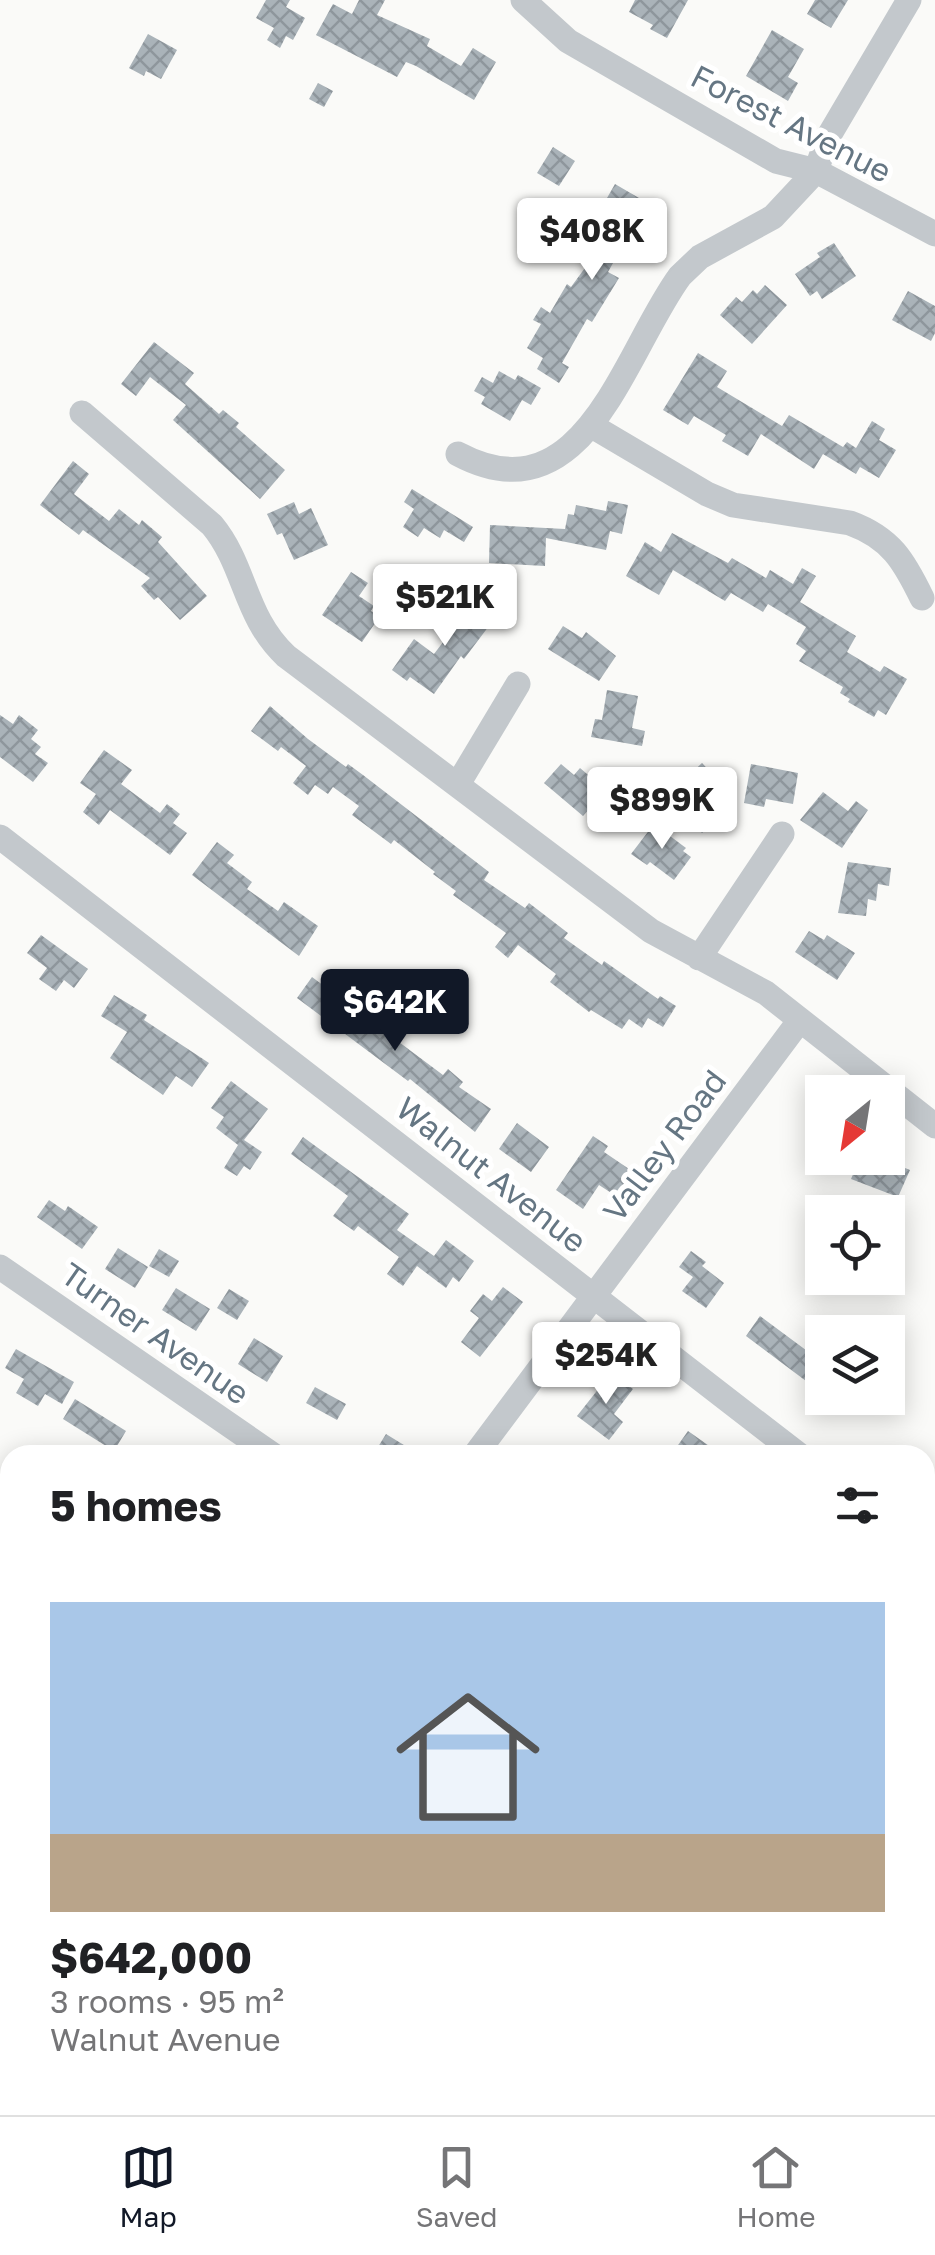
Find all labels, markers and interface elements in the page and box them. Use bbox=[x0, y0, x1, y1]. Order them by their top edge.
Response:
street label: Forest Avenue bbox=[685, 56, 898, 190]
pin: $408K bbox=[522, 198, 662, 283]
text: $408K bbox=[539, 211, 645, 249]
pin: $521K bbox=[375, 564, 515, 649]
text: $521K bbox=[395, 577, 495, 615]
pin: $899K bbox=[592, 767, 732, 852]
text: $899K bbox=[609, 780, 715, 818]
pin: $642K bbox=[325, 969, 465, 1054]
text: $642K bbox=[343, 982, 447, 1020]
street label: Valley Road bbox=[595, 1062, 734, 1229]
north arrow bbox=[805, 1075, 905, 1175]
map controls bbox=[805, 1075, 905, 1415]
street label: Walnut Avenue bbox=[389, 1088, 594, 1260]
button: locate bbox=[805, 1195, 905, 1295]
street label: Turner Avenue bbox=[54, 1254, 257, 1412]
button: layers bbox=[805, 1315, 905, 1415]
pin: $254K bbox=[536, 1322, 676, 1407]
text: $254K bbox=[554, 1335, 658, 1373]
icon: filters bbox=[830, 1478, 885, 1533]
text: 5 homes bbox=[50, 1480, 222, 1530]
icon: home bbox=[378, 1667, 558, 1847]
text: $642,000 bbox=[50, 1932, 252, 1982]
text: 3 rooms · 95 m² bbox=[50, 1982, 284, 2020]
text: Walnut Avenue bbox=[50, 2020, 281, 2058]
tab: Map bbox=[120, 2140, 177, 2233]
tab: Saved bbox=[416, 2140, 497, 2233]
tab: Home bbox=[736, 2140, 816, 2233]

